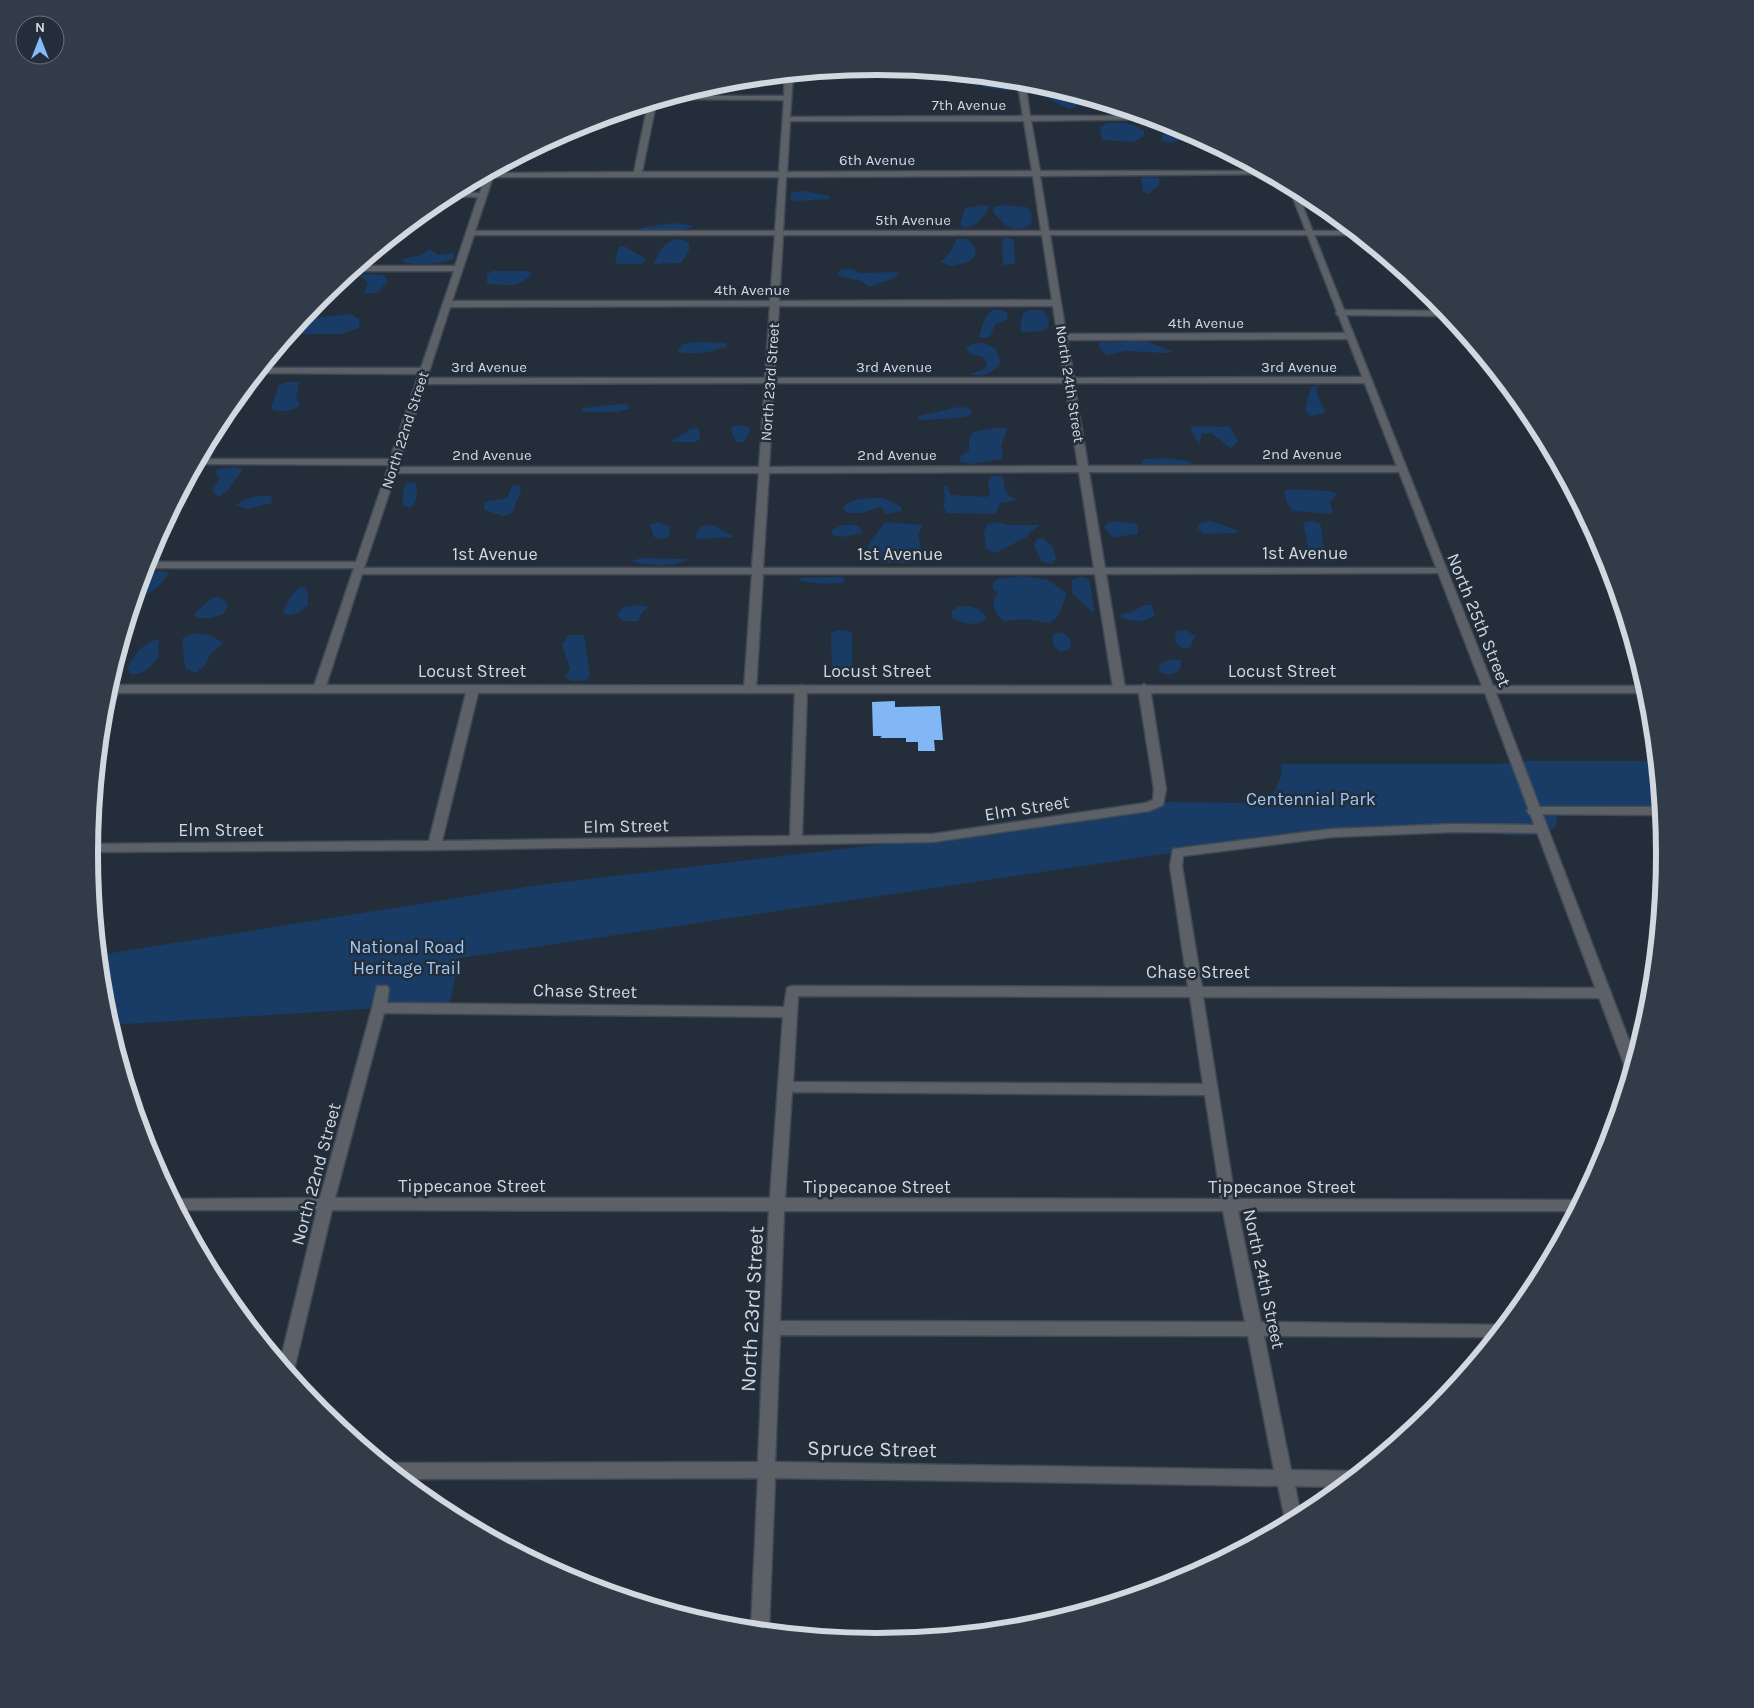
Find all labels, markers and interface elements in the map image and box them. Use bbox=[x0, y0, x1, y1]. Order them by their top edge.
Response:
north arrow bbox=[15, 15, 65, 65]
text: N bbox=[35, 19, 45, 36]
street label: 7th Avenue bbox=[932, 96, 1006, 114]
street label: 6th Avenue bbox=[839, 151, 915, 169]
street label: 5th Avenue bbox=[875, 211, 951, 229]
street label: 4th Avenue bbox=[714, 281, 790, 299]
street label: 4th Avenue bbox=[1168, 314, 1244, 332]
street label: North 23rd Street bbox=[757, 322, 783, 442]
street label: North 24th Street bbox=[1052, 324, 1088, 444]
street label: 3rd Avenue bbox=[451, 358, 527, 376]
street label: 3rd Avenue bbox=[856, 358, 932, 376]
street label: 3rd Avenue bbox=[1261, 358, 1337, 376]
street label: North 22nd Street bbox=[378, 369, 433, 491]
street label: 2nd Avenue bbox=[1262, 445, 1342, 463]
street label: 2nd Avenue bbox=[452, 446, 532, 464]
street label: 2nd Avenue bbox=[857, 446, 937, 464]
street label: 1st Avenue bbox=[1262, 542, 1348, 564]
street label: 1st Avenue bbox=[452, 543, 538, 565]
street label: 1st Avenue bbox=[857, 543, 943, 565]
street label: North 25th Street bbox=[1442, 550, 1516, 690]
street label: Locust Street bbox=[418, 660, 526, 682]
street label: Locust Street bbox=[823, 660, 931, 682]
street label: Locust Street bbox=[1228, 660, 1336, 682]
park label: Centennial Park bbox=[1246, 788, 1376, 810]
street label: Elm Street bbox=[983, 790, 1071, 826]
street label: Elm Street bbox=[583, 814, 669, 838]
street label: Elm Street bbox=[178, 819, 264, 841]
park label: National Road Heritage Trail bbox=[349, 936, 465, 979]
street label: Chase Street bbox=[1146, 961, 1250, 983]
street label: Chase Street bbox=[533, 979, 638, 1003]
street label: North 22nd Street bbox=[286, 1100, 346, 1248]
street label: Tippecanoe Street bbox=[398, 1175, 546, 1197]
street label: Tippecanoe Street bbox=[803, 1176, 951, 1198]
street label: Tippecanoe Street bbox=[1208, 1176, 1356, 1198]
street label: North 24th Street bbox=[1238, 1207, 1290, 1351]
street label: North 23rd Street bbox=[736, 1225, 768, 1393]
street label: Spruce Street bbox=[807, 1436, 937, 1462]

